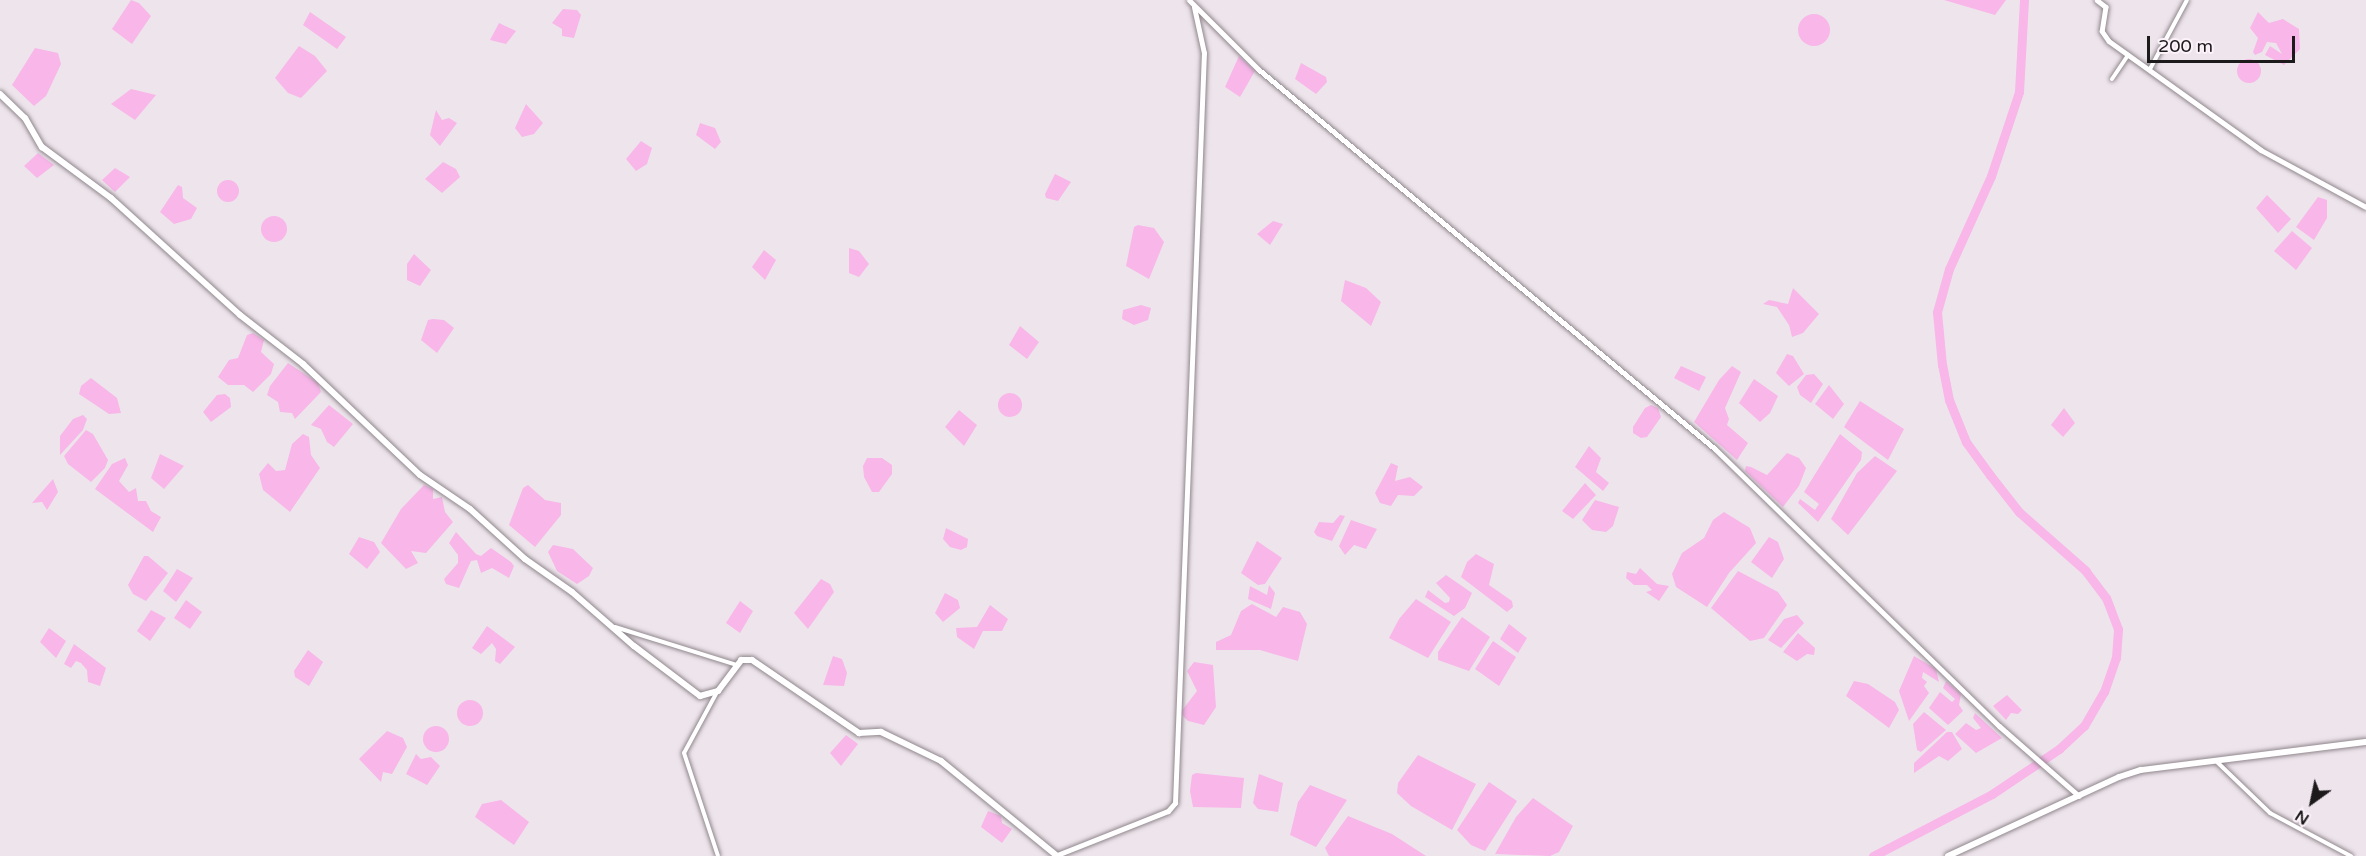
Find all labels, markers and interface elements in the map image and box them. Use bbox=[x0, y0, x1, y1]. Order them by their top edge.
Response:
scale bar bbox=[2150, 24, 2298, 62]
text: 200 m bbox=[2158, 35, 2213, 57]
north arrow bbox=[2282, 772, 2342, 832]
text: N bbox=[2291, 805, 2313, 829]

